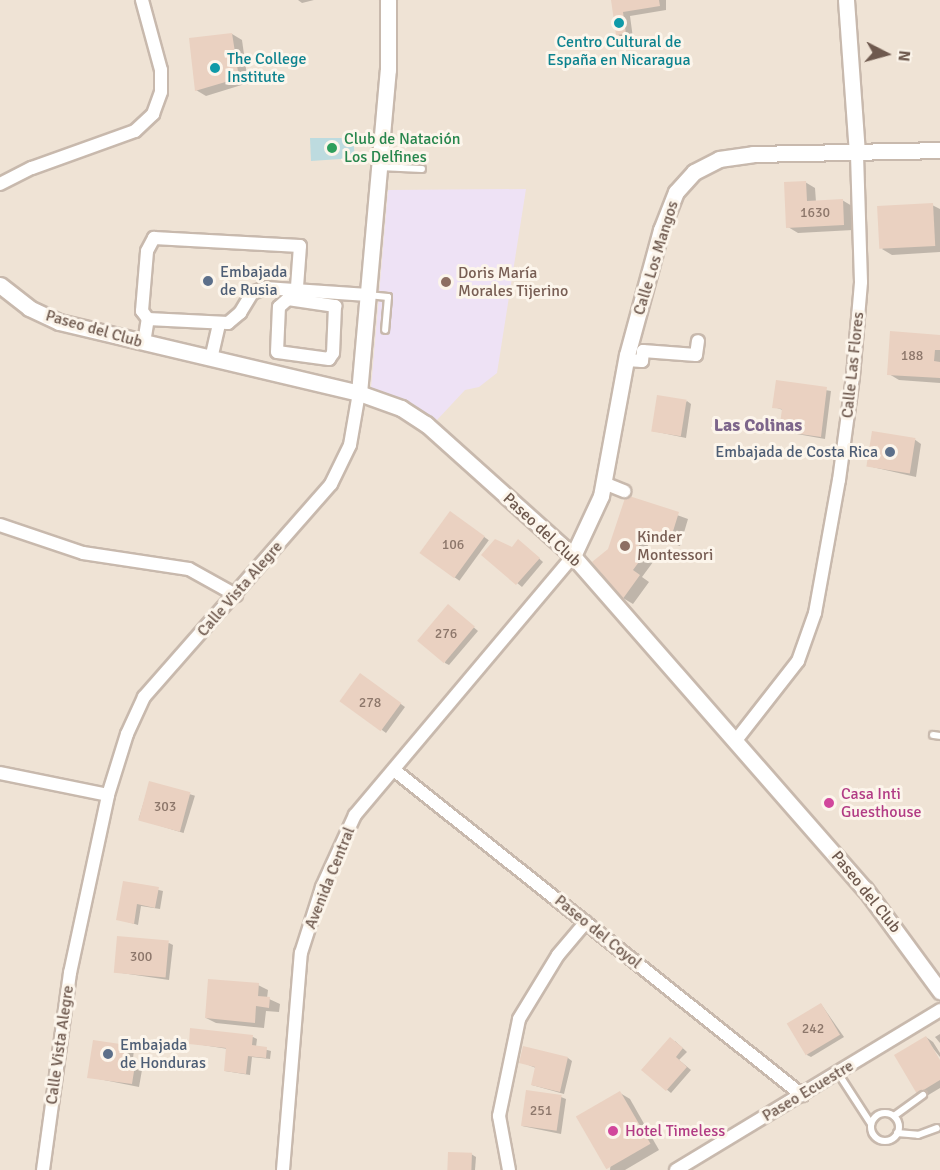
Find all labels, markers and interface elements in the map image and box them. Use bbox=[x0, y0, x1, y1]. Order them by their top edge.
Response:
marker: Centro Cultural de España en Nicaragua bbox=[612, 16, 626, 30]
north arrow bbox=[856, 24, 916, 84]
place label: Centro Cultural de España en Nicaragua bbox=[547, 32, 691, 70]
place label: The College Institute bbox=[227, 49, 306, 87]
text: N bbox=[893, 49, 914, 62]
marker: The College Institute bbox=[208, 61, 222, 75]
place label: Club de Natación Los Delfines bbox=[344, 129, 460, 167]
marker: Club de Natación Los Delfines bbox=[325, 141, 339, 155]
street label: Calle Los Mangos bbox=[629, 199, 683, 317]
house number: 1630 bbox=[800, 205, 830, 221]
place label: Embajada de Rusia bbox=[220, 262, 287, 300]
place label: Doris María Morales Tijerino bbox=[458, 263, 568, 301]
marker: Embajada de Rusia bbox=[201, 274, 215, 288]
marker: Doris María Morales Tijerino bbox=[439, 275, 453, 289]
street label: Paseo del Club bbox=[43, 306, 145, 352]
street label: Calle Las Flores bbox=[838, 311, 868, 419]
house number: 188 bbox=[901, 348, 923, 364]
district label: Las Colinas bbox=[714, 414, 802, 436]
place label: Embajada de Costa Rica bbox=[715, 442, 878, 462]
marker: Embajada de Costa Rica bbox=[883, 445, 897, 459]
street label: Paseo del Club bbox=[499, 489, 585, 571]
place label: Kinder Montessori bbox=[637, 527, 713, 565]
street label: Calle Vista Alegre bbox=[193, 537, 287, 641]
house number: 106 bbox=[442, 537, 464, 553]
marker: Kinder Montessori bbox=[618, 539, 632, 553]
house number: 276 bbox=[435, 626, 457, 642]
house number: 278 bbox=[359, 695, 381, 711]
place label: Casa Inti Guesthouse bbox=[841, 784, 921, 822]
marker: Casa Inti Guesthouse bbox=[822, 796, 836, 810]
house number: 303 bbox=[154, 799, 176, 815]
street label: Avenida Central bbox=[301, 824, 359, 932]
street label: Paseo del Club bbox=[827, 847, 905, 937]
street label: Paseo del Coyol bbox=[551, 891, 645, 973]
house number: 300 bbox=[130, 949, 152, 965]
street label: Calle Vista Alegre bbox=[42, 984, 78, 1106]
house number: 242 bbox=[802, 1021, 824, 1037]
place label: Embajada de Honduras bbox=[120, 1035, 206, 1073]
marker: Embajada de Honduras bbox=[101, 1047, 115, 1061]
street label: Paseo Ecuestre bbox=[759, 1056, 857, 1126]
house number: 251 bbox=[530, 1103, 552, 1119]
place label: Hotel Timeless bbox=[625, 1121, 725, 1141]
marker: Hotel Timeless bbox=[606, 1124, 620, 1138]

